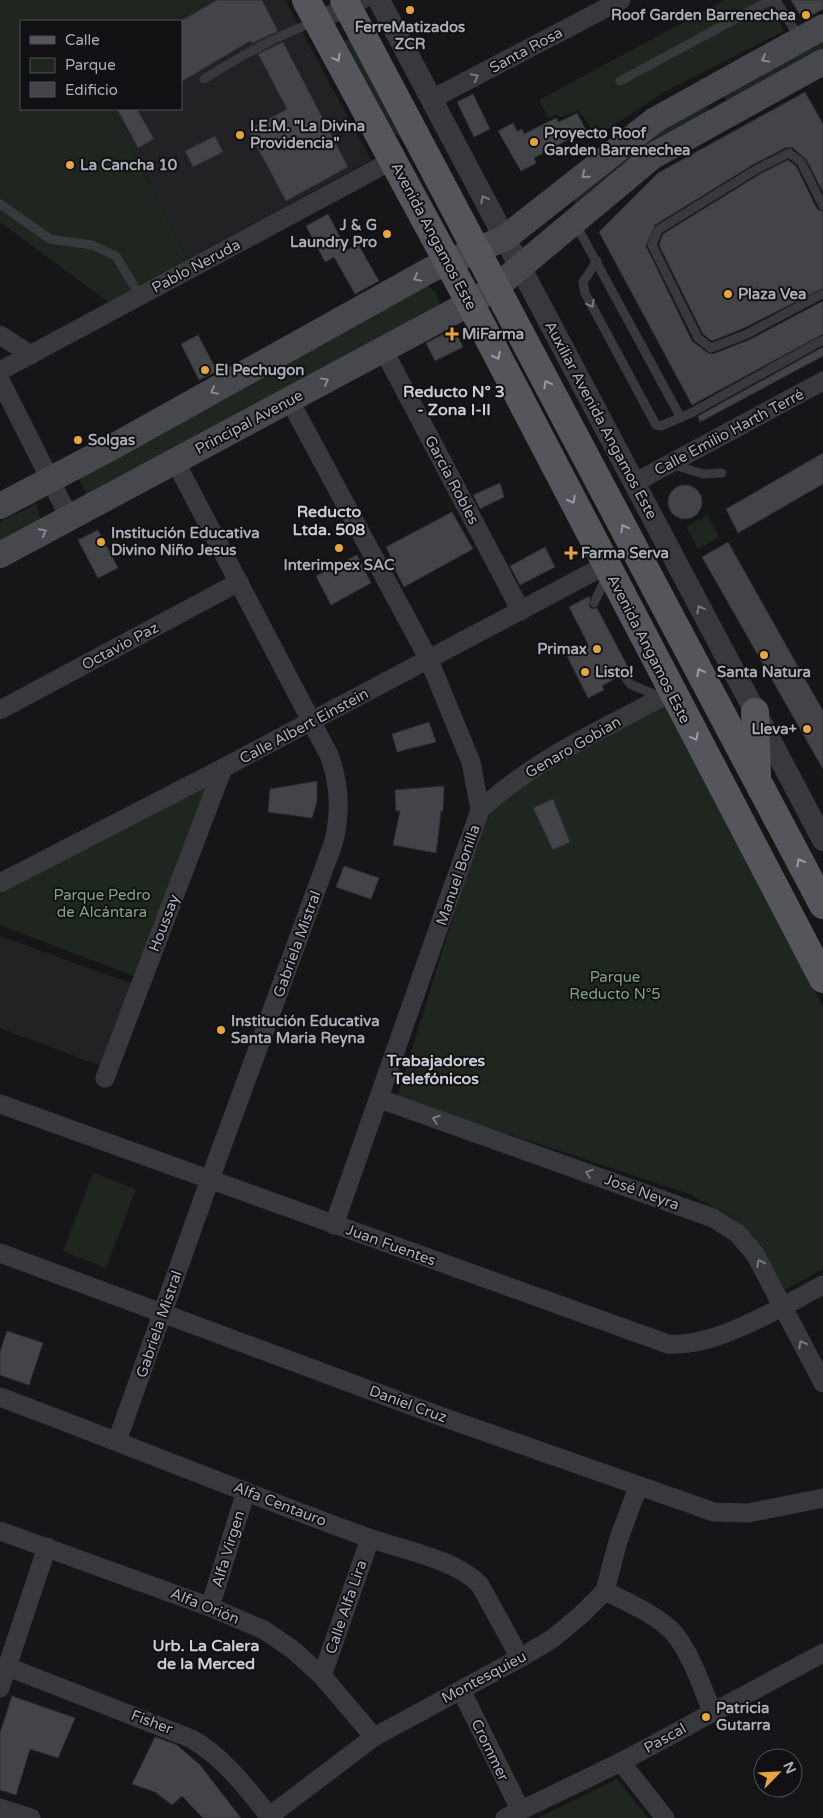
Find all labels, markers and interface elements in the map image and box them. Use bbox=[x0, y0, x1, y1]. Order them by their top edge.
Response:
marker: FerreMatizados ZCR bbox=[404, 4, 416, 16]
place label: Roof Garden Barrenechea bbox=[611, 6, 796, 24]
marker: Roof Garden Barrenechea bbox=[800, 9, 812, 21]
place label: FerreMatizados ZCR bbox=[355, 18, 465, 53]
legend bbox=[20, 20, 182, 110]
street label: Santa Rosa bbox=[486, 23, 566, 77]
text: Calle bbox=[65, 31, 100, 49]
one-way arrow bbox=[331, 53, 341, 62]
one-way arrow bbox=[761, 53, 770, 63]
text: Parque bbox=[65, 56, 116, 74]
one-way arrow bbox=[470, 73, 479, 83]
text: Edificio bbox=[65, 81, 118, 99]
place label: I.E.M. "La Divina Providencia" bbox=[250, 117, 365, 152]
place label: Proyecto Roof Garden Barrenechea bbox=[544, 124, 691, 159]
marker: I.E.M. "La Divina Providencia" bbox=[234, 129, 246, 141]
marker: Proyecto Roof Garden Barrenechea bbox=[528, 136, 540, 148]
place label: La Cancha 10 bbox=[80, 156, 178, 174]
marker: La Cancha 10 bbox=[64, 159, 76, 171]
street label: Avenida Angamos Este bbox=[387, 159, 481, 313]
one-way arrow bbox=[582, 170, 591, 178]
one-way arrow bbox=[481, 195, 491, 204]
place label: J & G Laundry Pro bbox=[290, 216, 377, 252]
marker: J & G Laundry Pro bbox=[381, 228, 393, 240]
street label: Pablo Neruda bbox=[149, 235, 243, 297]
one-way arrow bbox=[413, 271, 422, 281]
place label: Plaza Vea bbox=[738, 285, 806, 303]
marker: Plaza Vea bbox=[722, 288, 734, 300]
one-way arrow bbox=[585, 299, 595, 308]
street label: Auxiliar Avenida Angamos Este bbox=[541, 318, 661, 522]
place label: MiFarma bbox=[462, 325, 524, 343]
marker: MiFarma bbox=[446, 328, 458, 340]
one-way arrow bbox=[491, 350, 501, 359]
place label: El Pechugon bbox=[215, 361, 305, 380]
marker: El Pechugon bbox=[199, 364, 211, 376]
one-way arrow bbox=[320, 378, 329, 388]
one-way arrow bbox=[544, 381, 554, 390]
district label: Reducto N° 3 - Zona I-II bbox=[403, 382, 505, 420]
one-way arrow bbox=[210, 384, 219, 394]
street label: Calle Emilio Harth Terré bbox=[651, 385, 807, 479]
street label: Principal Avenue bbox=[192, 386, 306, 458]
place label: Solgas bbox=[88, 431, 135, 450]
street label: García Robles bbox=[421, 432, 483, 528]
marker: Solgas bbox=[72, 434, 84, 446]
one-way arrow bbox=[566, 495, 576, 504]
district label: Reducto Ltda. 508 bbox=[293, 502, 365, 540]
place label: Institución Educativa Divino Niño Jesus bbox=[111, 524, 260, 559]
one-way arrow bbox=[620, 524, 630, 533]
one-way arrow bbox=[38, 528, 47, 538]
marker: Institución Educativa Divino Niño Jesus bbox=[95, 536, 107, 548]
marker: Interimpex SAC bbox=[333, 542, 345, 554]
place label: Farma Serva bbox=[581, 544, 669, 562]
marker: Farma Serva bbox=[565, 547, 577, 559]
place label: Interimpex SAC bbox=[284, 556, 395, 575]
street label: Avenida Angamos Este bbox=[604, 572, 694, 726]
one-way arrow bbox=[697, 605, 707, 614]
street label: Octavio Paz bbox=[79, 618, 161, 674]
place label: Primax bbox=[537, 640, 587, 658]
marker: Primax bbox=[591, 643, 603, 655]
marker: Santa Natura bbox=[758, 649, 770, 661]
place label: Listo! bbox=[595, 663, 633, 681]
place label: Santa Natura bbox=[717, 663, 811, 681]
marker: Listo! bbox=[579, 666, 591, 678]
one-way arrow bbox=[696, 668, 706, 677]
street label: Calle Albert Einstein bbox=[236, 684, 372, 768]
street label: Genaro Gobian bbox=[522, 712, 624, 782]
place label: Lleva+ bbox=[751, 720, 798, 738]
marker: Lleva+ bbox=[801, 723, 813, 735]
one-way arrow bbox=[689, 732, 699, 741]
street label: Manuel Bonilla bbox=[432, 822, 484, 928]
one-way arrow bbox=[796, 858, 806, 867]
park label: Parque Pedro de Alcántara bbox=[53, 886, 151, 921]
street label: Gabriela Mistral bbox=[269, 888, 325, 1000]
street label: Houssay bbox=[145, 892, 183, 954]
park label: Parque Reducto N°5 bbox=[569, 968, 661, 1003]
place label: Institución Educativa Santa Maria Reyna bbox=[231, 1012, 380, 1048]
marker: Institución Educativa Santa Maria Reyna bbox=[215, 1024, 227, 1036]
district label: Trabajadores Telefónicos bbox=[386, 1051, 486, 1089]
one-way arrow bbox=[433, 1115, 441, 1125]
one-way arrow bbox=[586, 1169, 594, 1179]
street label: José Neyra bbox=[602, 1170, 682, 1214]
street label: Juan Fuentes bbox=[344, 1220, 438, 1270]
one-way arrow bbox=[756, 1259, 766, 1268]
street label: Gabriela Mistral bbox=[132, 1268, 186, 1380]
one-way arrow bbox=[799, 1341, 809, 1350]
street label: Daniel Cruz bbox=[367, 1382, 449, 1426]
street label: Alfa Centauro bbox=[231, 1478, 329, 1530]
street label: Alfa Virgen bbox=[208, 1508, 248, 1590]
street label: Calle Alfa Lira bbox=[322, 1558, 370, 1656]
street label: Alfa Orión bbox=[168, 1584, 242, 1628]
district label: Urb. La Calera de la Merced bbox=[153, 1636, 259, 1674]
street label: Montesquieu bbox=[438, 1647, 530, 1707]
place label: Patricia Gutarra bbox=[716, 1699, 771, 1734]
street label: Fisher bbox=[129, 1706, 176, 1738]
marker: Patricia Gutarra bbox=[700, 1711, 712, 1723]
street label: Crommer bbox=[467, 1716, 513, 1784]
street label: Pascal bbox=[641, 1719, 689, 1757]
north arrow bbox=[753, 1748, 803, 1798]
text: N bbox=[779, 1759, 799, 1777]

